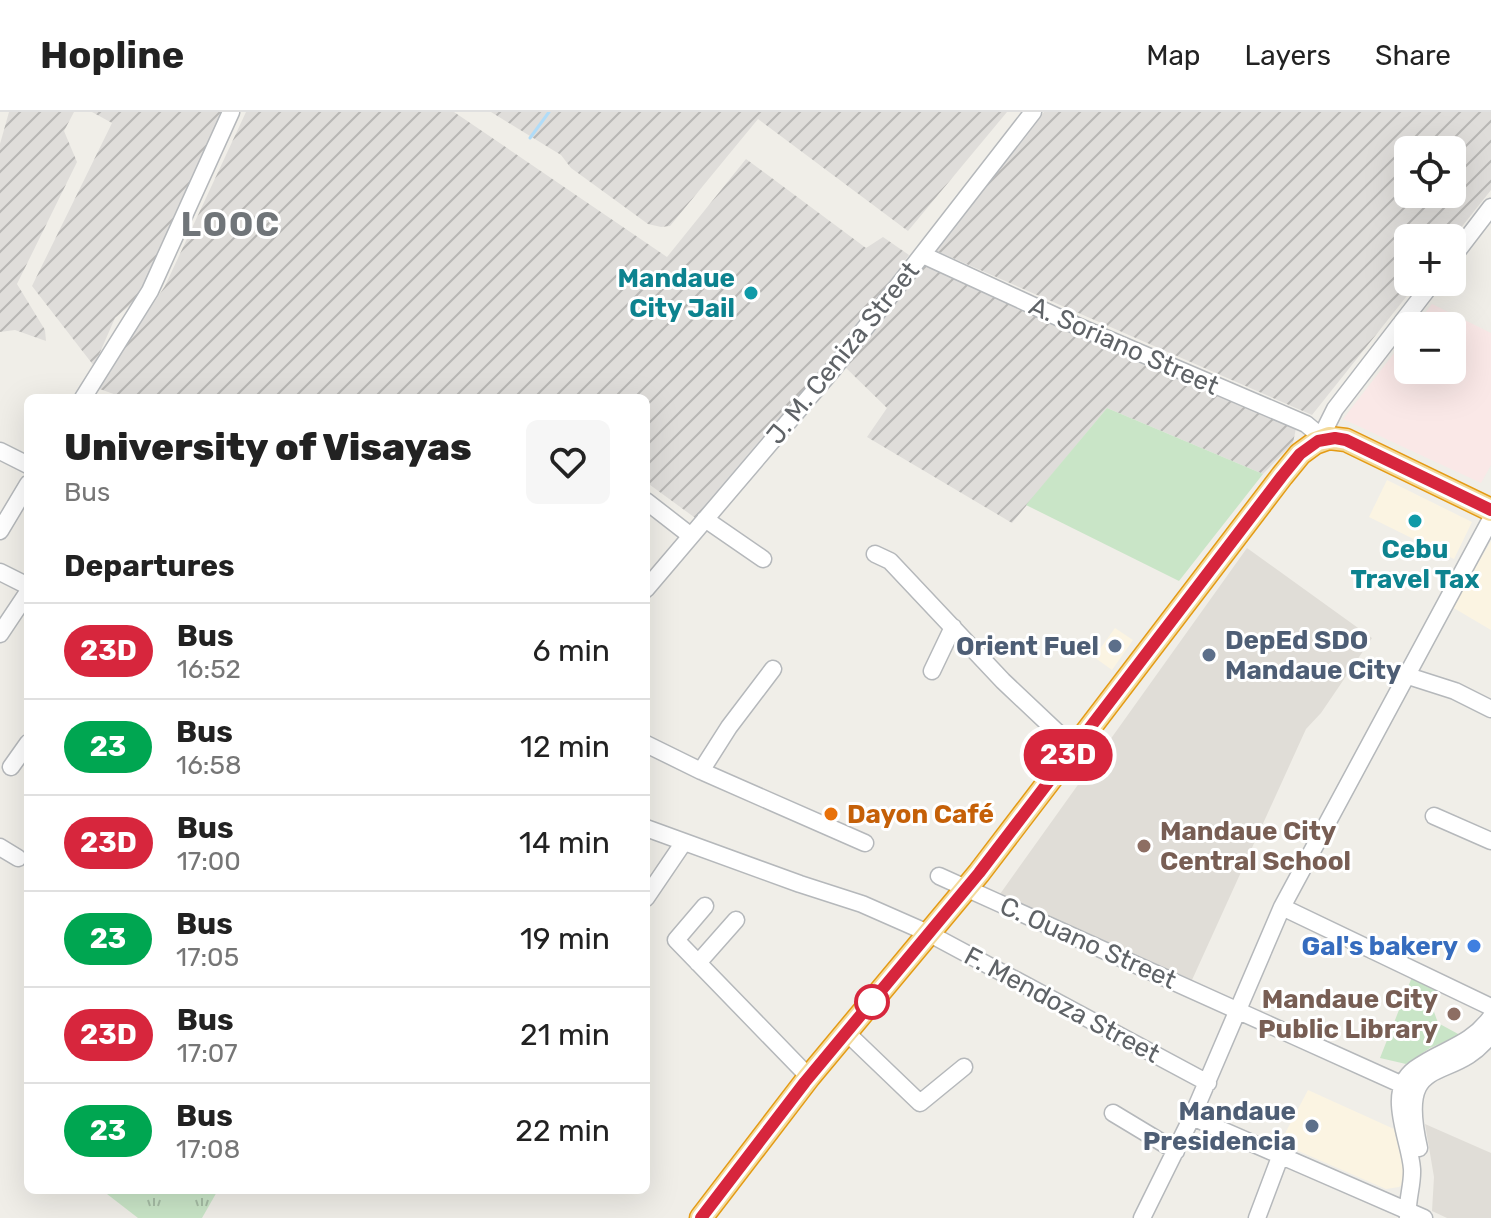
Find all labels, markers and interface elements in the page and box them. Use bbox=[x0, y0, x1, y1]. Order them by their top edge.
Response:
text: Hopline bbox=[40, 32, 184, 78]
text: Map bbox=[1146, 39, 1201, 72]
text: Layers bbox=[1245, 39, 1331, 72]
text: Share bbox=[1375, 39, 1451, 72]
map controls bbox=[1394, 136, 1466, 384]
button: locate bbox=[1394, 136, 1466, 208]
district label: LOOC bbox=[181, 204, 281, 245]
button: + bbox=[1394, 224, 1466, 296]
street label: J. M. Ceniza Street bbox=[760, 256, 926, 450]
place label: Mandaue City Jail bbox=[618, 263, 735, 324]
marker: Mandaue City Jail bbox=[742, 284, 760, 302]
street label: A. Soriano Street bbox=[1024, 290, 1224, 402]
button: − bbox=[1394, 312, 1466, 384]
button: heart bbox=[526, 420, 610, 504]
text: University of Visayas bbox=[64, 424, 472, 470]
text: Bus bbox=[64, 477, 110, 508]
marker: Cebu Travel Tax bbox=[1406, 512, 1424, 530]
place label: Cebu Travel Tax bbox=[1350, 534, 1480, 595]
text: Departures bbox=[64, 548, 235, 584]
text: Bus bbox=[177, 618, 234, 654]
place label: DepEd SDO Mandaue City bbox=[1225, 625, 1402, 686]
place label: Orient Fuel bbox=[956, 631, 1099, 662]
text: 6 min bbox=[532, 633, 610, 669]
text: 23D bbox=[80, 634, 137, 667]
marker: Orient Fuel bbox=[1106, 637, 1124, 655]
marker: DepEd SDO Mandaue City bbox=[1200, 646, 1218, 664]
text: 16:52 bbox=[177, 654, 241, 685]
text: Bus bbox=[176, 714, 233, 750]
text: 12 min bbox=[520, 729, 610, 765]
line badge: 23D bbox=[1022, 729, 1114, 781]
text: 23 bbox=[90, 730, 126, 763]
text: 23D bbox=[1040, 738, 1096, 771]
text: 16:58 bbox=[176, 750, 241, 781]
place label: Dayon Café bbox=[847, 799, 994, 830]
marker: Dayon Café bbox=[822, 805, 840, 823]
text: Bus bbox=[177, 810, 234, 846]
place label: Mandaue City Central School bbox=[1160, 816, 1351, 877]
text: 14 min bbox=[519, 825, 610, 861]
text: 23D bbox=[80, 826, 137, 859]
marker: Mandaue City Central School bbox=[1135, 837, 1153, 855]
text: 17:00 bbox=[177, 846, 241, 877]
street label: C. Ouano Street bbox=[995, 890, 1181, 996]
text: Bus bbox=[176, 906, 233, 942]
text: 19 min bbox=[520, 921, 610, 957]
text: 23 bbox=[90, 922, 126, 955]
place label: Gal's bakery bbox=[1302, 931, 1458, 962]
marker: Gal's bakery bbox=[1465, 937, 1483, 955]
street label: F. Mendoza Street bbox=[959, 940, 1165, 1070]
text: 17:05 bbox=[176, 942, 239, 973]
place label: Mandaue City Public Library bbox=[1258, 984, 1438, 1045]
unlabelled marker bbox=[855, 985, 889, 1019]
text: Bus bbox=[177, 1002, 234, 1038]
marker: Mandaue City Public Library bbox=[1445, 1005, 1463, 1023]
text: 21 min bbox=[520, 1017, 610, 1053]
text: 23D bbox=[80, 1018, 137, 1051]
text: 17:07 bbox=[177, 1038, 238, 1069]
place label: Mandaue Presidencia bbox=[1143, 1096, 1296, 1157]
text: Bus bbox=[176, 1098, 233, 1134]
text: 22 min bbox=[515, 1113, 610, 1149]
text: 23 bbox=[90, 1114, 126, 1147]
marker: Mandaue Presidencia bbox=[1303, 1117, 1321, 1135]
text: 17:08 bbox=[176, 1134, 240, 1165]

